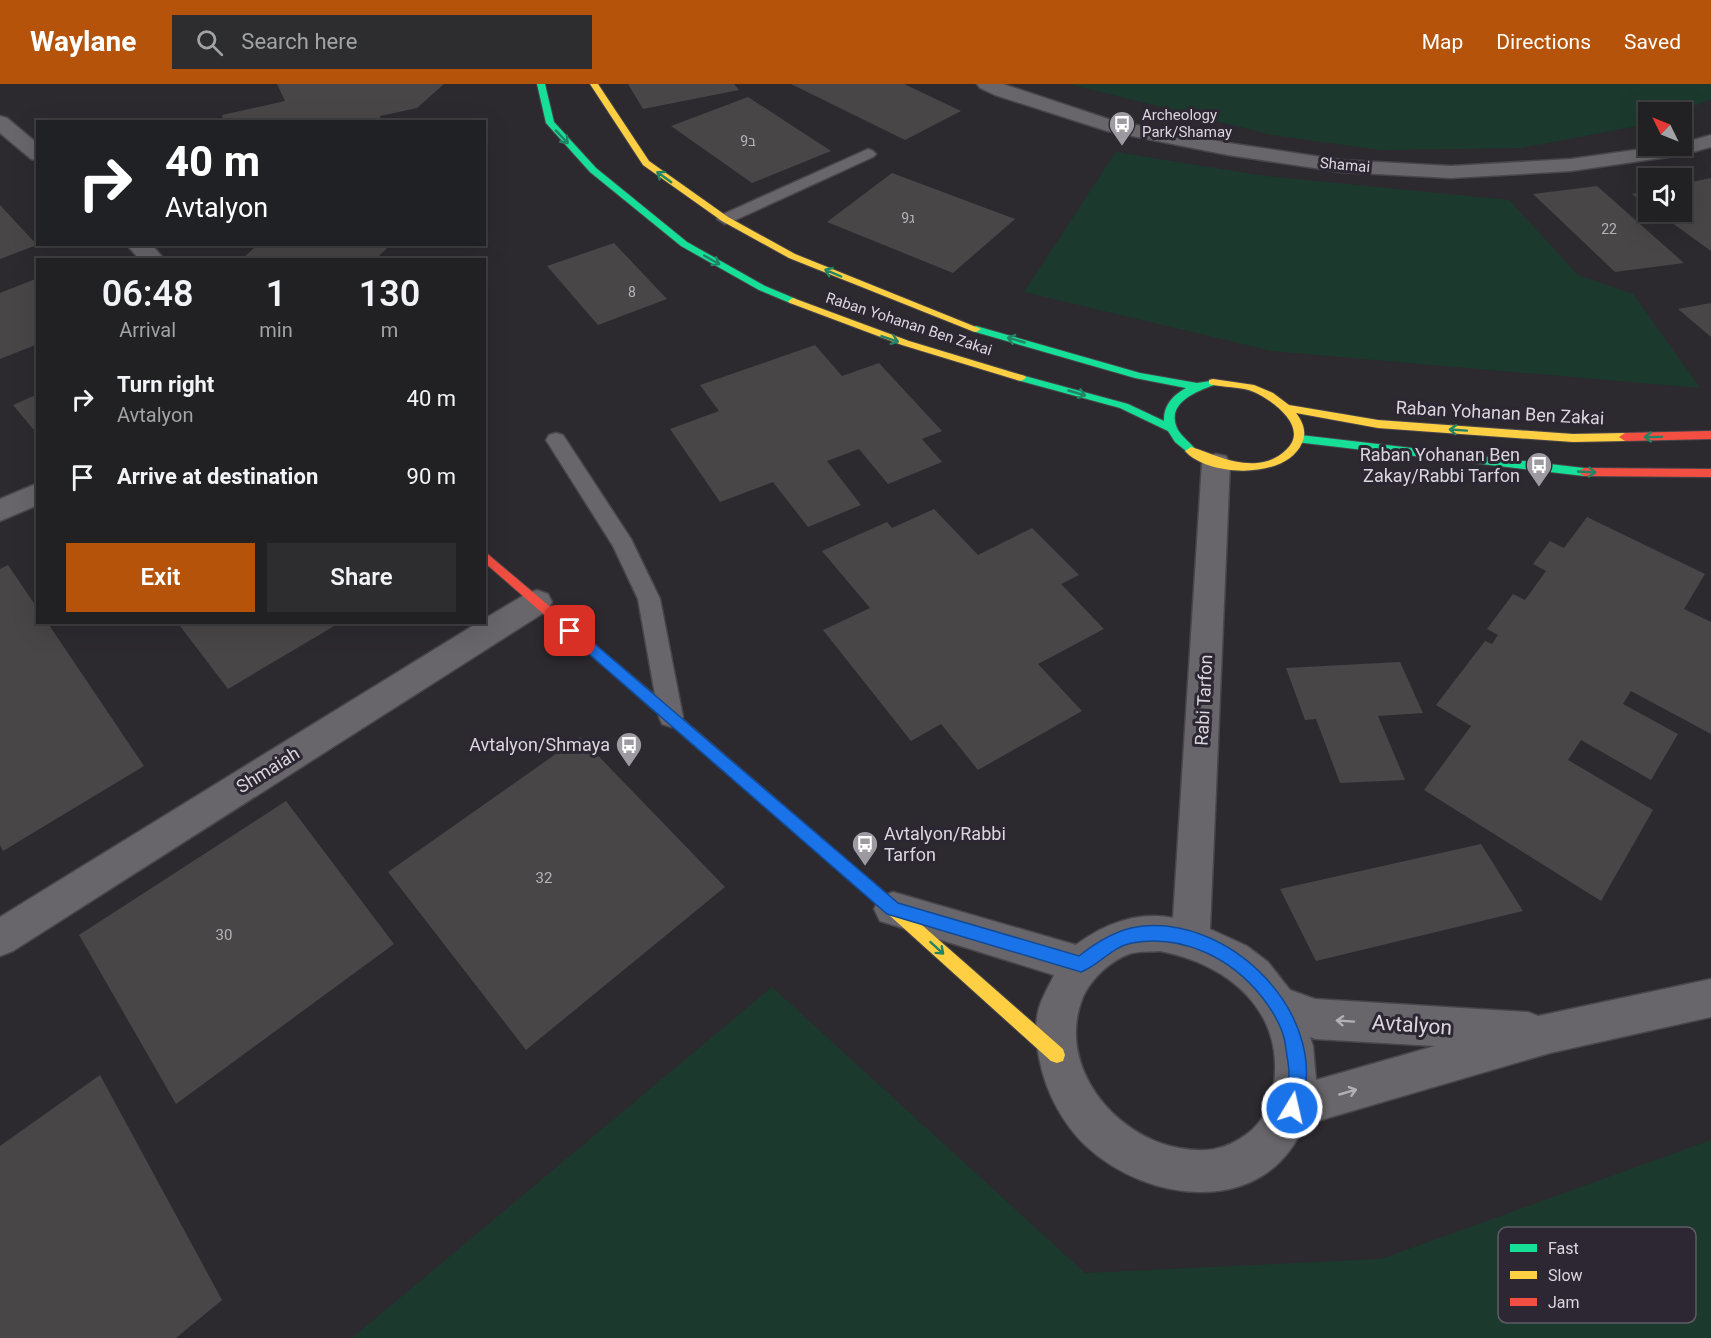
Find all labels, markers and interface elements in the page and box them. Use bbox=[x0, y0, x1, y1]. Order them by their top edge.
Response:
search box bbox=[172, 15, 592, 69]
text: Waylane bbox=[30, 22, 136, 63]
icon: search bbox=[193, 26, 226, 59]
text: Search here bbox=[241, 26, 357, 58]
text: Map bbox=[1422, 27, 1463, 58]
text: Directions bbox=[1496, 27, 1591, 58]
text: Saved bbox=[1624, 27, 1681, 58]
north arrow bbox=[1638, 102, 1692, 156]
map controls bbox=[1638, 102, 1692, 222]
place label: Archeology Park/Shamay bbox=[1142, 104, 1232, 143]
bus stop icon: Archeology Park/Shamay bbox=[1107, 109, 1137, 147]
one-way arrow bbox=[555, 129, 570, 144]
house number: 9ב bbox=[740, 131, 756, 152]
text: 40 m bbox=[165, 132, 260, 194]
icon: right bbox=[66, 144, 144, 222]
street label: Shamai bbox=[1319, 152, 1371, 178]
button: sound bbox=[1638, 168, 1692, 222]
one-way arrow bbox=[657, 170, 673, 183]
text: Avtalyon bbox=[165, 189, 268, 228]
house number: 9ג bbox=[901, 208, 915, 229]
house number: 22 bbox=[1601, 219, 1617, 240]
one-way arrow bbox=[703, 254, 720, 266]
one-way arrow bbox=[824, 267, 843, 278]
text: 06:48 bbox=[102, 268, 194, 321]
text: 1 bbox=[266, 268, 286, 321]
text: 130 bbox=[359, 268, 420, 321]
house number: 8 bbox=[628, 282, 636, 303]
street label: Raban Yohanan Ben Zakai bbox=[823, 287, 995, 361]
text: Arrival bbox=[119, 316, 176, 345]
text: min bbox=[259, 316, 293, 345]
text: m bbox=[381, 316, 398, 345]
one-way arrow bbox=[880, 334, 899, 345]
one-way arrow bbox=[1007, 334, 1026, 345]
text: Turn right bbox=[117, 369, 214, 401]
icon: right bbox=[66, 383, 99, 416]
text: 40 m bbox=[407, 383, 456, 415]
one-way arrow bbox=[1067, 388, 1086, 399]
street label: Raban Yohanan Ben Zakai bbox=[1395, 395, 1605, 432]
text: Avtalyon bbox=[117, 401, 194, 430]
one-way arrow bbox=[1448, 424, 1468, 435]
one-way arrow bbox=[1643, 431, 1663, 442]
place label: Raban Yohanan Ben Zakay/Rabbi Tarfon bbox=[1360, 442, 1520, 490]
bus stop icon: Raban Yohanan Ben Zakay/Rabbi Tarfon bbox=[1524, 450, 1554, 488]
icon: arrive bbox=[66, 461, 99, 494]
text: Arrive at destination bbox=[117, 461, 318, 493]
text: 90 m bbox=[407, 461, 456, 493]
one-way arrow bbox=[1577, 466, 1597, 477]
button: Exit bbox=[66, 543, 255, 612]
button: Share bbox=[267, 543, 456, 612]
pin bbox=[544, 605, 595, 656]
icon: arrive bbox=[553, 614, 586, 647]
street label: Rabi Tarfon bbox=[1189, 654, 1220, 746]
bus stop icon: Avtalyon/Shmaya bbox=[614, 730, 644, 768]
place label: Avtalyon/Shmaya bbox=[469, 732, 610, 759]
street label: Shmaiah bbox=[231, 740, 305, 801]
place label: Avtalyon/Rabbi Tarfon bbox=[884, 821, 1006, 869]
bus stop icon: Avtalyon/Rabbi Tarfon bbox=[850, 829, 880, 867]
house number: 32 bbox=[536, 867, 552, 889]
house number: 30 bbox=[216, 924, 232, 946]
one-way arrow bbox=[929, 941, 944, 955]
street label: Avtalyon bbox=[1371, 1007, 1453, 1044]
one-way arrow bbox=[1336, 1015, 1356, 1026]
position arrow bbox=[1260, 1076, 1324, 1140]
one-way arrow bbox=[1338, 1086, 1357, 1097]
legend bbox=[1498, 1227, 1696, 1323]
text: Fast bbox=[1548, 1237, 1579, 1261]
text: Slow bbox=[1548, 1264, 1583, 1288]
text: Jam bbox=[1548, 1291, 1580, 1315]

